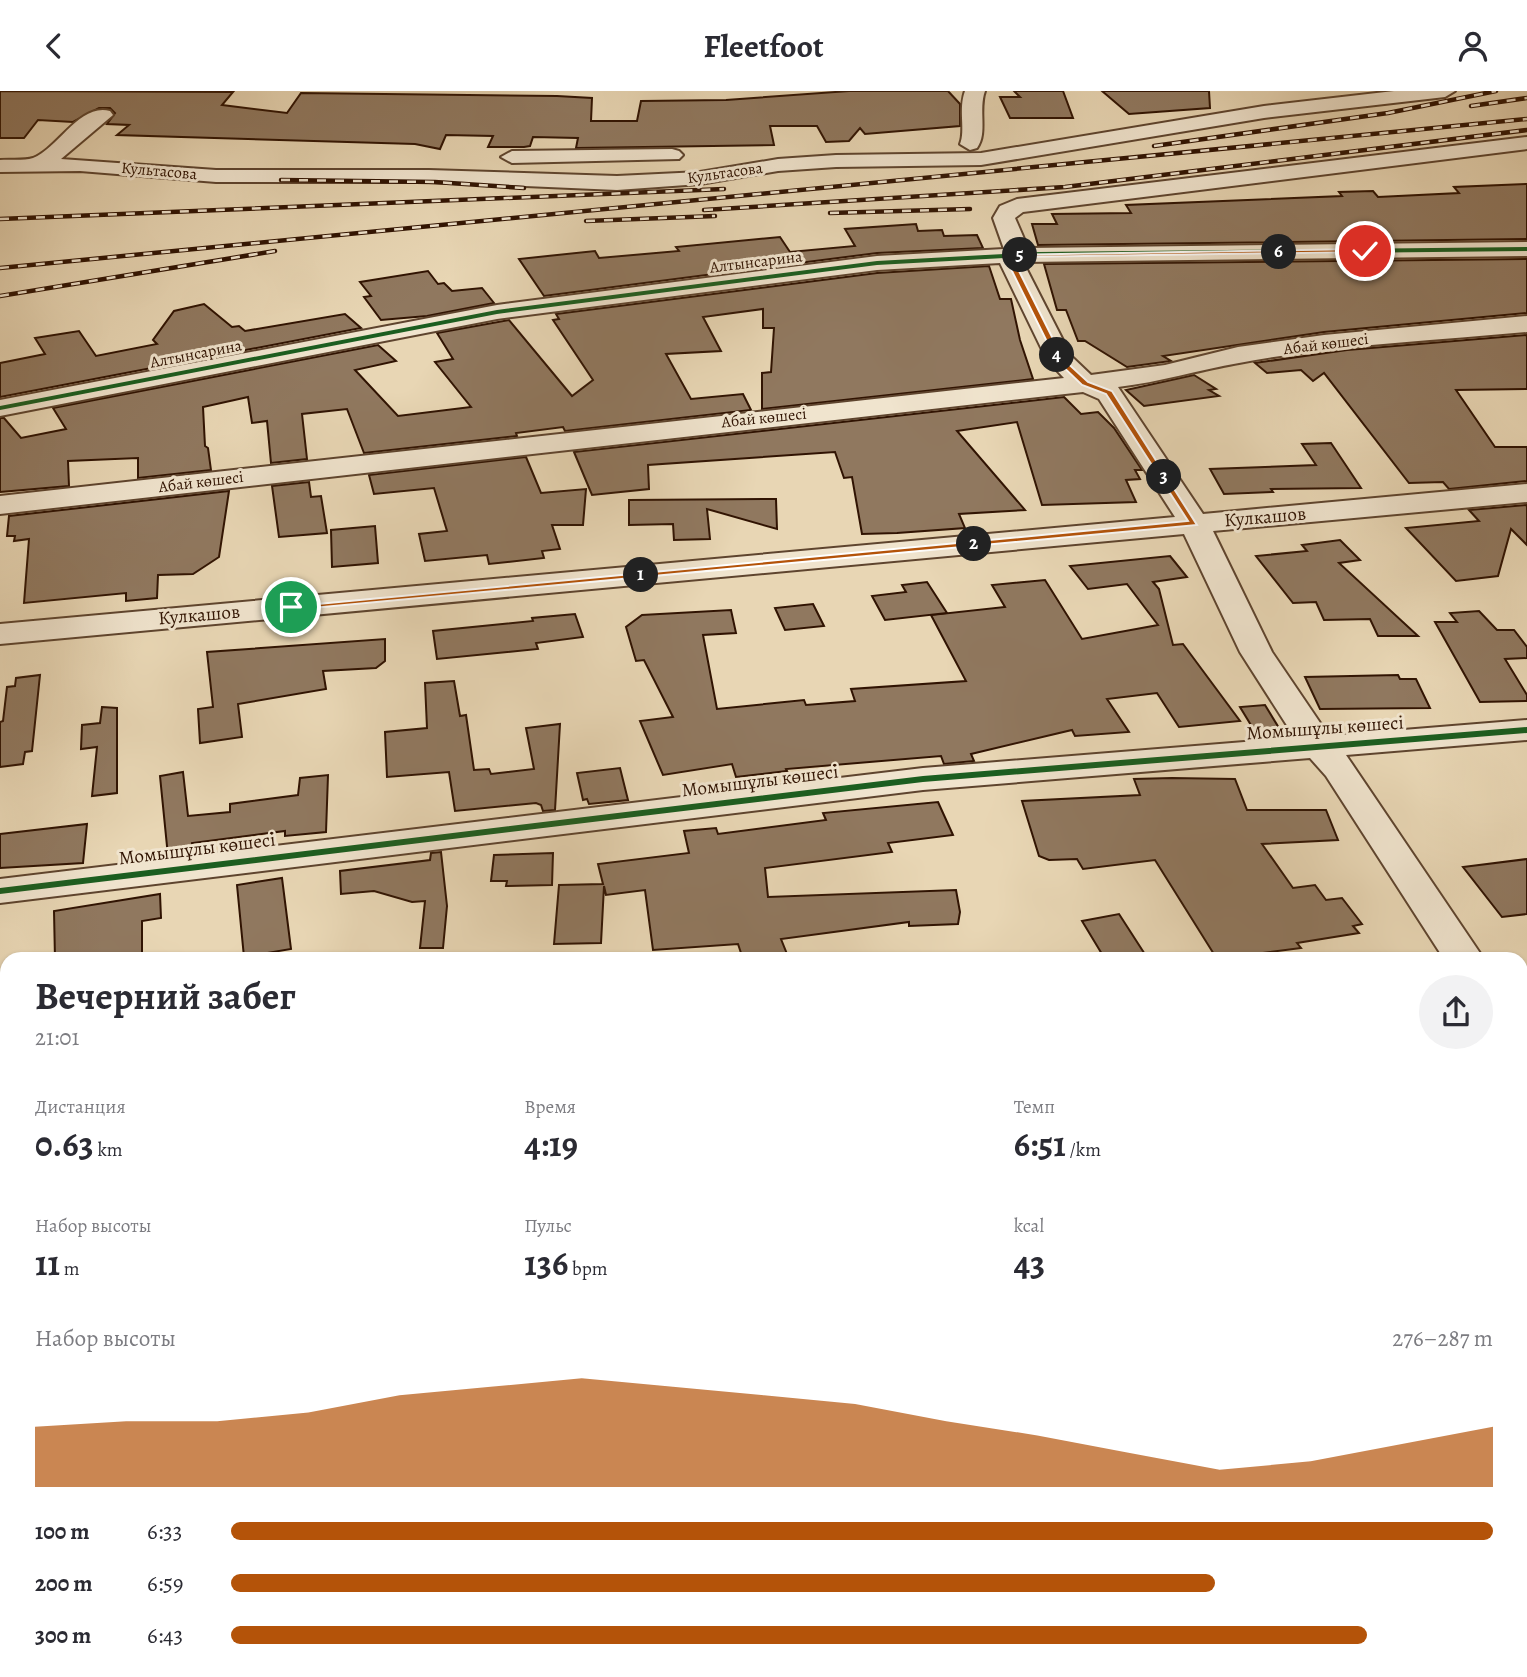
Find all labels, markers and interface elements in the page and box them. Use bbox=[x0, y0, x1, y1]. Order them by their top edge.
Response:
text: Fleetfoot bbox=[703, 24, 824, 68]
icon: back bbox=[35, 27, 73, 65]
icon: person bbox=[1454, 27, 1492, 65]
street label: Культасова bbox=[120, 157, 199, 185]
street label: Культасова bbox=[686, 157, 765, 189]
pin bbox=[1335, 221, 1395, 281]
icon: check bbox=[1346, 232, 1384, 270]
pin: 6 bbox=[1262, 235, 1296, 269]
pin: 5 bbox=[1002, 237, 1038, 273]
text: 6 bbox=[1274, 238, 1283, 264]
text: 5 bbox=[1015, 241, 1024, 267]
street label: Алтынсарина bbox=[708, 245, 804, 279]
street label: Абай көшесі bbox=[1281, 328, 1370, 360]
street label: Алтынсарина bbox=[147, 334, 244, 374]
pin: 4 bbox=[1040, 337, 1074, 373]
text: 4 bbox=[1052, 341, 1061, 367]
street label: Абай көшесі bbox=[719, 403, 808, 434]
pin: 3 bbox=[1146, 459, 1182, 495]
text: 3 bbox=[1159, 463, 1168, 489]
street label: Абай көшесі bbox=[156, 466, 245, 498]
street label: Кулкашов bbox=[1223, 500, 1307, 534]
pin: 2 bbox=[956, 526, 992, 561]
text: 2 bbox=[969, 530, 978, 556]
pin: 1 bbox=[624, 557, 658, 593]
text: 1 bbox=[637, 561, 644, 587]
pin bbox=[261, 577, 321, 637]
icon: arrive bbox=[272, 588, 310, 626]
street label: Кулкашов bbox=[157, 598, 241, 632]
street label: Момышұлы көшесі bbox=[1245, 710, 1405, 746]
street label: Момышұлы көшесі bbox=[680, 758, 840, 804]
street label: Момышұлы көшесі bbox=[117, 826, 277, 872]
text: Вечерний забег bbox=[35, 970, 296, 1022]
button: share bbox=[1419, 975, 1493, 1049]
text: 21:01 bbox=[35, 1022, 79, 1053]
text: Дистанция bbox=[35, 1094, 126, 1120]
text: Время bbox=[524, 1094, 576, 1120]
text: Темп bbox=[1014, 1094, 1055, 1120]
text: 0.63 bbox=[35, 1120, 94, 1168]
text: 4:19 bbox=[524, 1120, 578, 1168]
text: 6:51 bbox=[1014, 1120, 1066, 1168]
text: km bbox=[94, 1137, 123, 1163]
text: /km bbox=[1066, 1137, 1101, 1163]
text: Набор высоты bbox=[35, 1213, 151, 1239]
text: Пульс bbox=[524, 1213, 572, 1239]
text: kcal bbox=[1014, 1213, 1044, 1239]
text: 11 bbox=[35, 1239, 60, 1287]
text: 136 bbox=[524, 1239, 568, 1287]
text: 43 bbox=[1014, 1239, 1045, 1287]
text: m bbox=[60, 1256, 80, 1282]
text: bpm bbox=[568, 1256, 608, 1282]
text: Набор высоты bbox=[35, 1323, 176, 1354]
text: 276–287 m bbox=[1392, 1323, 1493, 1354]
text: 100 m bbox=[35, 1516, 90, 1547]
text: 6:33 bbox=[147, 1516, 182, 1547]
text: 200 m bbox=[35, 1568, 93, 1599]
text: 6:59 bbox=[147, 1568, 183, 1599]
text: 300 m bbox=[35, 1620, 91, 1651]
text: 6:43 bbox=[147, 1620, 183, 1651]

